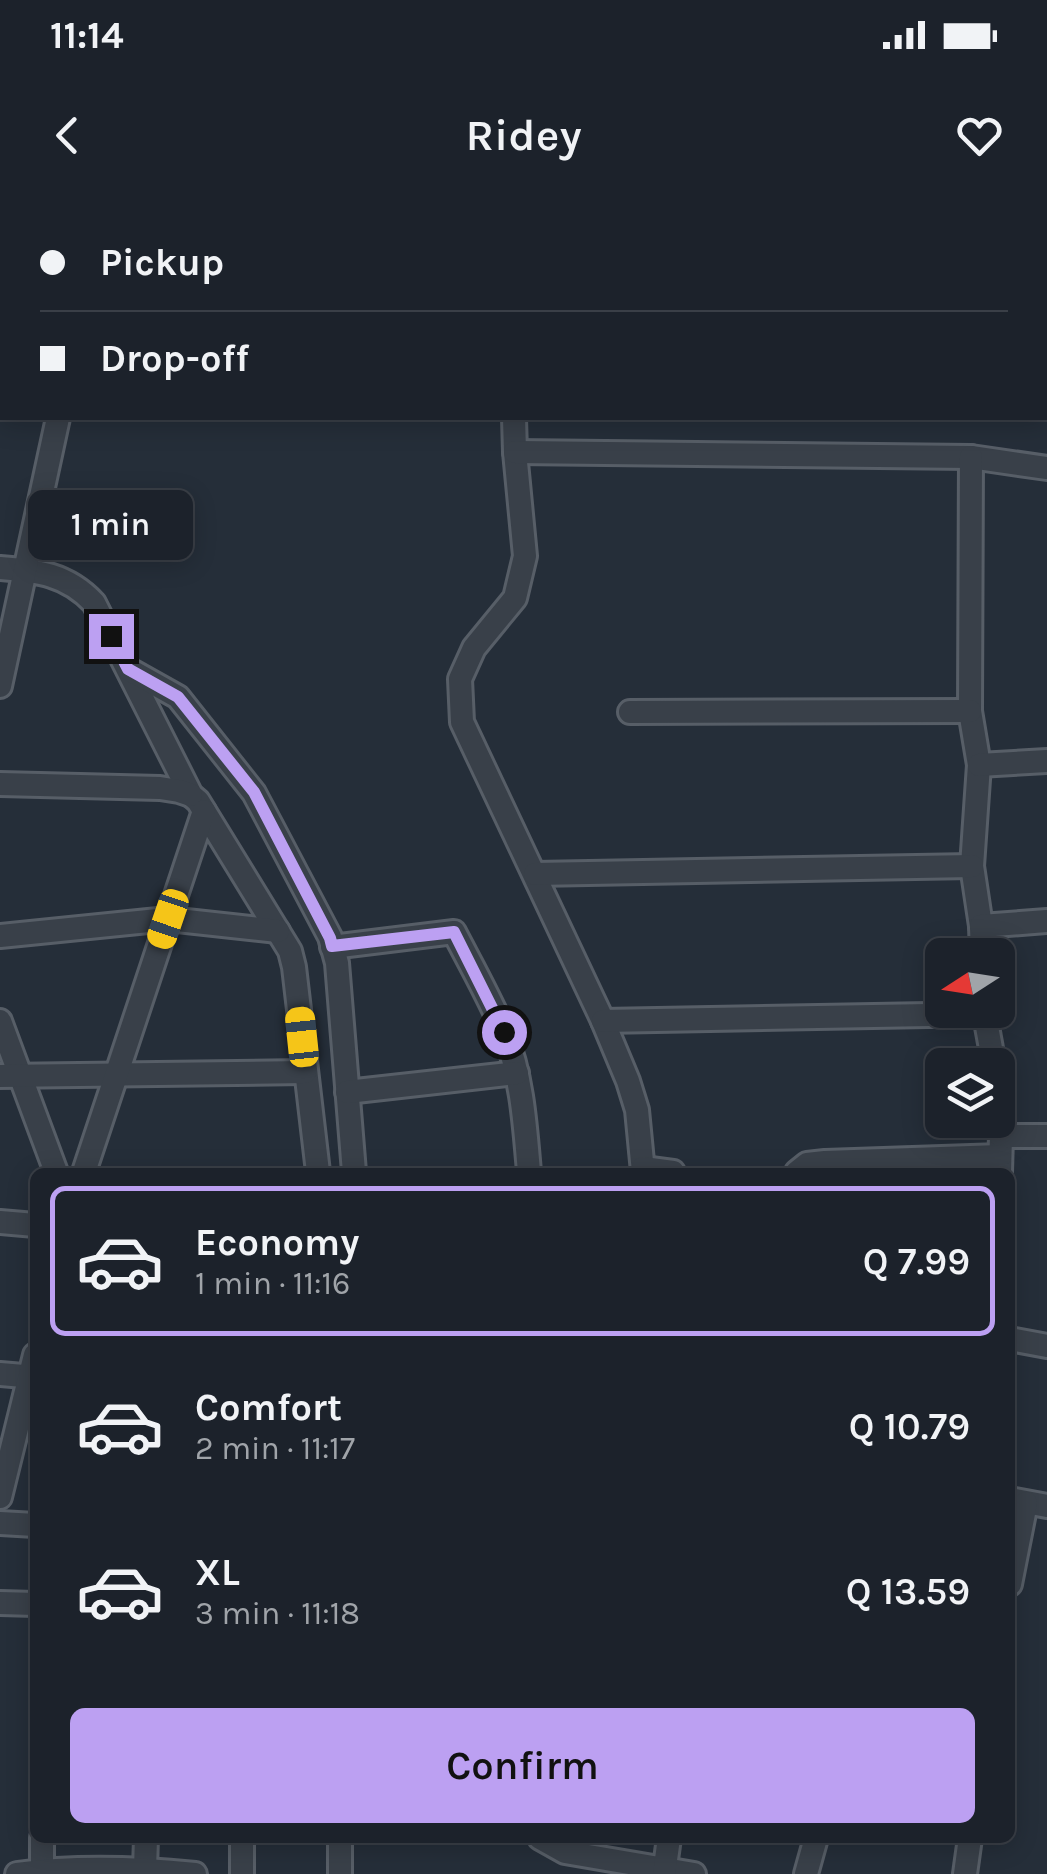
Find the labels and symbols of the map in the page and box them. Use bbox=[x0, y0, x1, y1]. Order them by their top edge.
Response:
callout: 1 min bbox=[28, 491, 194, 561]
route end bbox=[89, 614, 134, 659]
car bbox=[144, 886, 192, 952]
north arrow bbox=[925, 938, 1015, 1028]
car bbox=[284, 1006, 320, 1068]
route start bbox=[482, 1010, 527, 1055]

